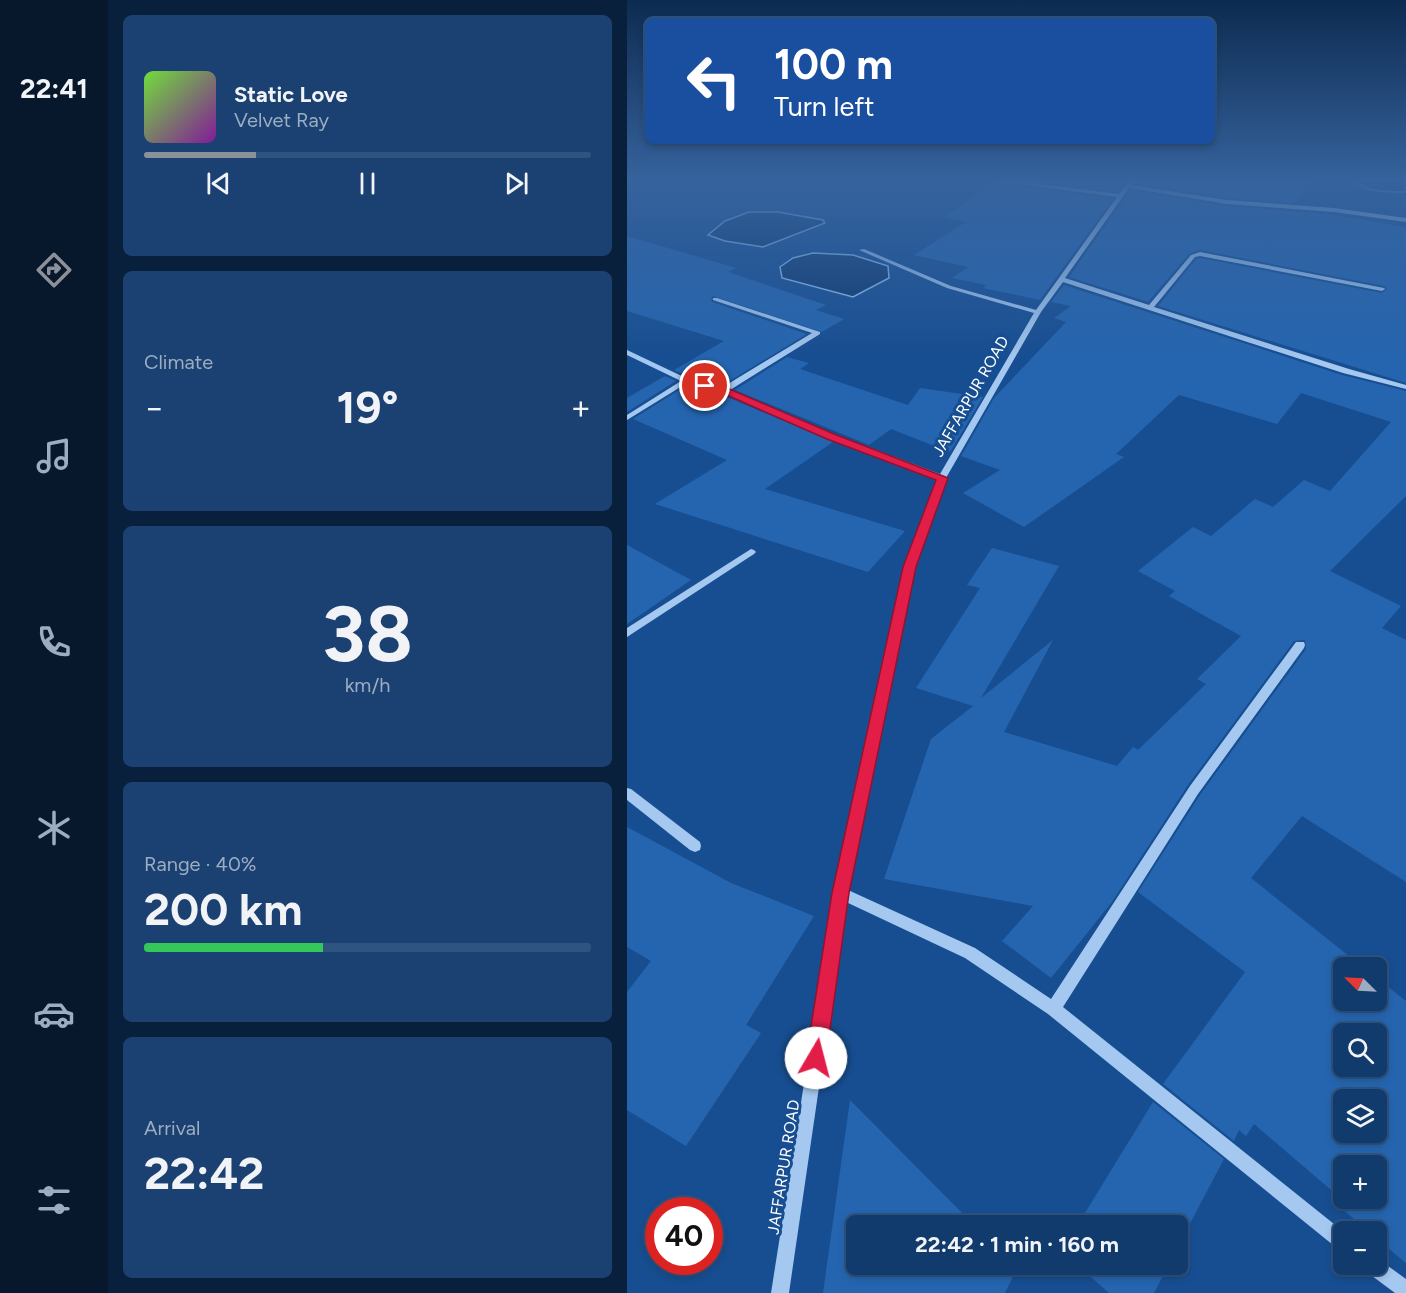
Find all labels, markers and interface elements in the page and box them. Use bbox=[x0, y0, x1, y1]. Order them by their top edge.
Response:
text: 100 m bbox=[774, 39, 893, 90]
icon: left bbox=[675, 42, 753, 120]
text: 22:41 bbox=[20, 72, 88, 105]
text: Static Love bbox=[234, 81, 348, 108]
text: Turn left bbox=[774, 90, 874, 123]
text: Velvet Ray bbox=[234, 108, 329, 132]
icon: previous bbox=[202, 167, 235, 200]
icon: pause bbox=[351, 167, 384, 200]
icon: next bbox=[500, 167, 533, 200]
icon: directions bbox=[33, 249, 75, 291]
street label: JAFFARPUR ROAD bbox=[928, 333, 1013, 460]
text: Climate bbox=[144, 350, 213, 374]
pin bbox=[679, 360, 730, 411]
icon: arrive bbox=[688, 369, 721, 402]
text: 19° bbox=[336, 380, 399, 434]
text: − bbox=[144, 388, 165, 427]
text: + bbox=[570, 388, 591, 427]
icon: music bbox=[33, 435, 75, 477]
text: 38 bbox=[322, 587, 413, 681]
icon: phone bbox=[33, 621, 75, 663]
text: km/h bbox=[345, 673, 390, 697]
icon: climate bbox=[33, 807, 75, 849]
text: Range · 40% bbox=[144, 852, 256, 876]
text: 200 km bbox=[144, 882, 303, 936]
north arrow bbox=[1333, 957, 1387, 1011]
map controls bbox=[1333, 957, 1387, 1275]
icon: car bbox=[33, 993, 75, 1035]
button: search bbox=[1333, 1023, 1387, 1077]
position arrow bbox=[784, 1026, 848, 1090]
button: layers bbox=[1333, 1089, 1387, 1143]
street label: JAFFARPUR ROAD bbox=[763, 1098, 804, 1236]
text: Arrival bbox=[144, 1116, 200, 1140]
text: 22:42 bbox=[144, 1146, 264, 1200]
button: + bbox=[1333, 1155, 1387, 1209]
icon: filters bbox=[33, 1179, 75, 1221]
speed limit sign: 40 bbox=[645, 1197, 723, 1275]
button: − bbox=[1333, 1221, 1387, 1275]
text: 22:42 · 1 min · 160 m bbox=[915, 1231, 1119, 1258]

